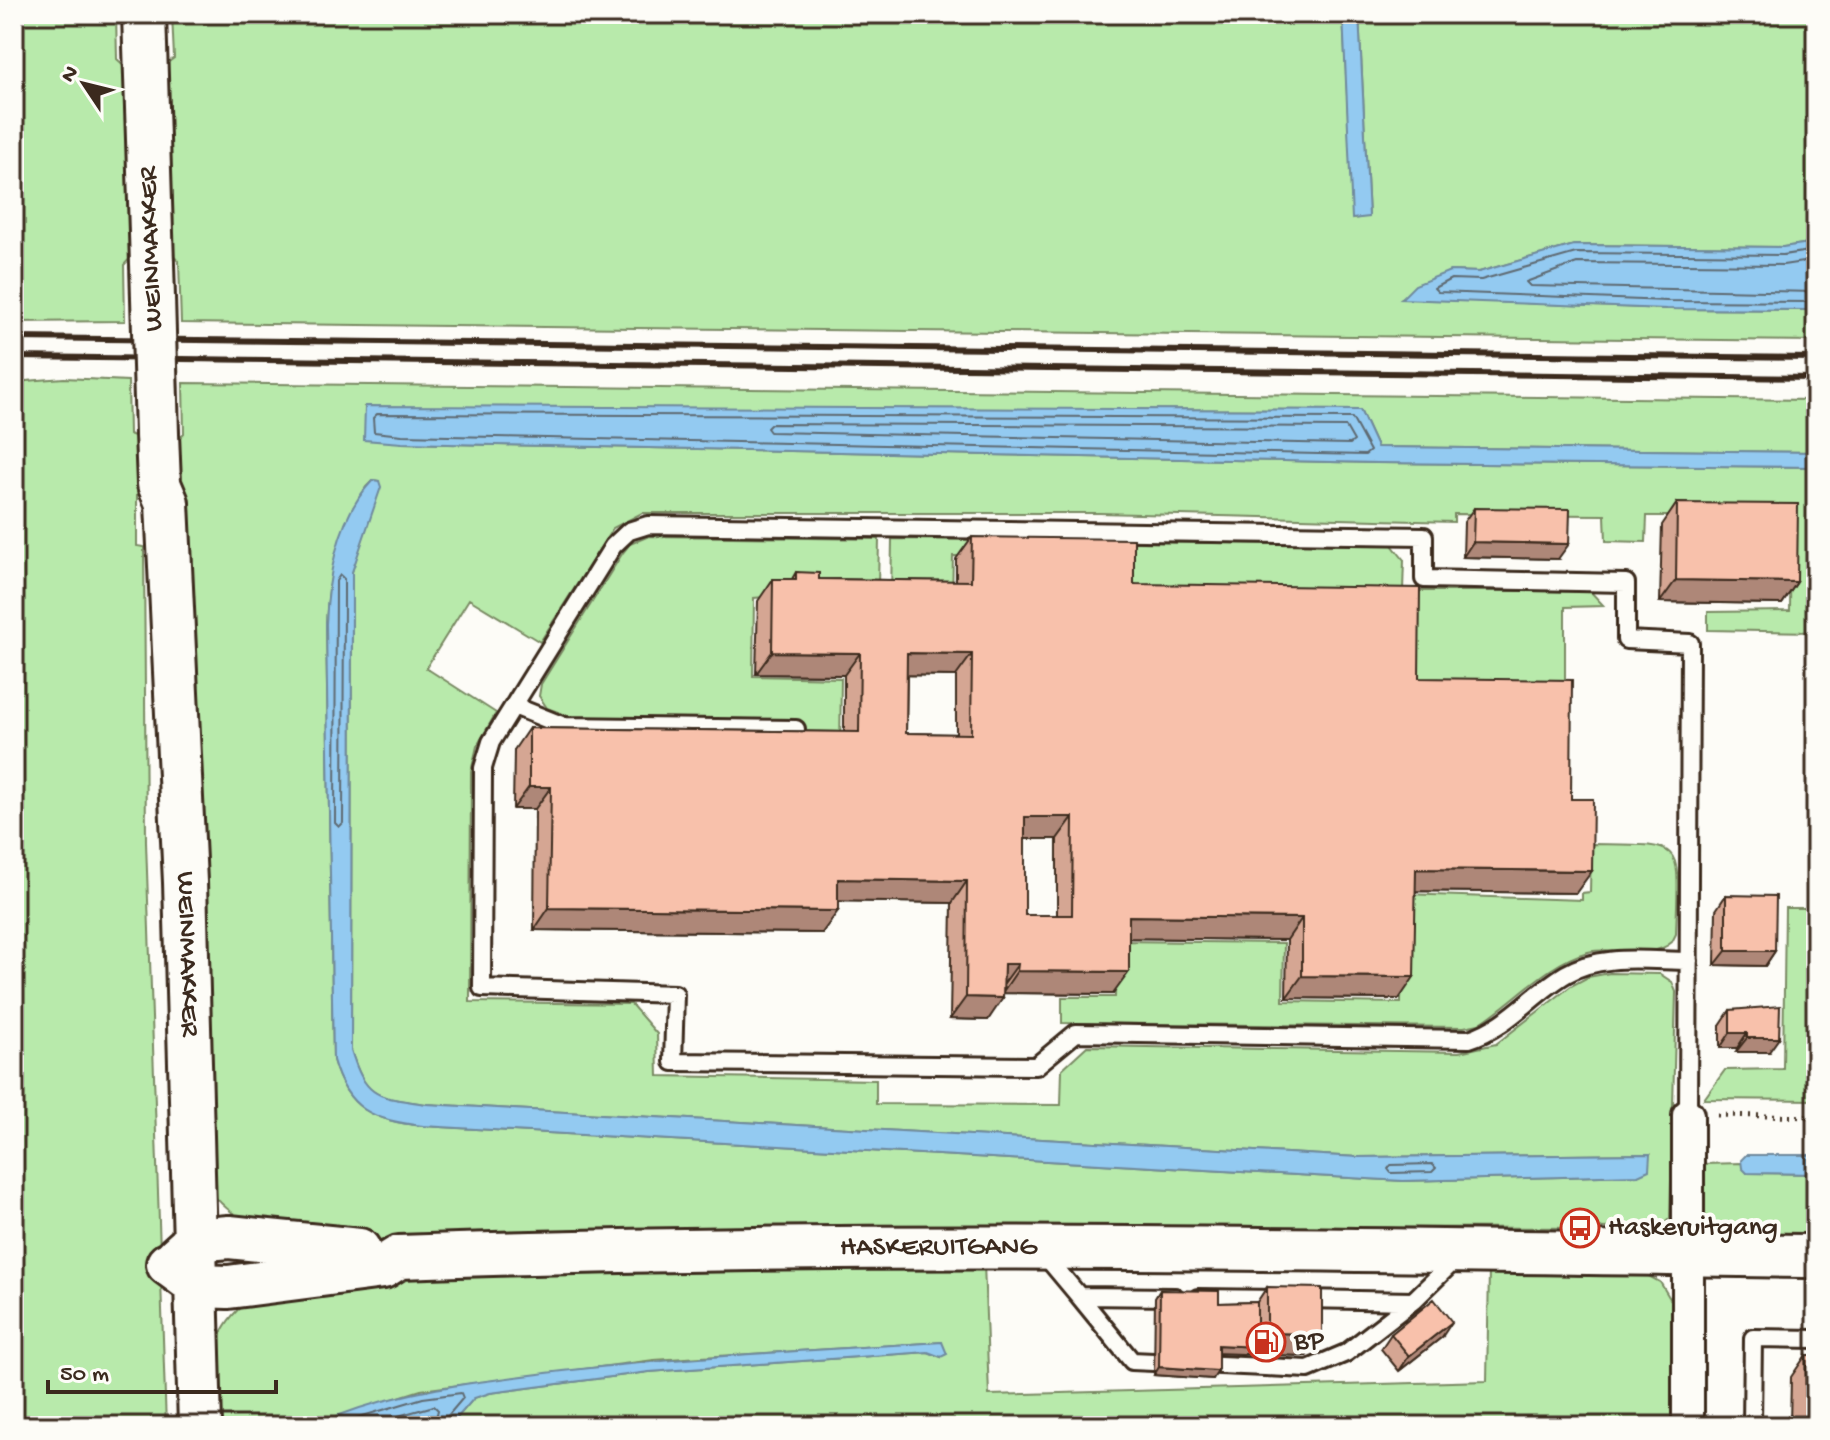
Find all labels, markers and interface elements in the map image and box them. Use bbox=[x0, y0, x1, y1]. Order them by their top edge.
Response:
north arrow bbox=[44, 44, 124, 124]
text: N bbox=[56, 61, 86, 88]
street label: WEINMAKKER bbox=[133, 165, 171, 332]
street label: WEINMAKKER bbox=[168, 871, 206, 1038]
bus stop icon: Haskeruitgang bbox=[1559, 1207, 1601, 1249]
place label: Haskeruitgang bbox=[1608, 1212, 1778, 1245]
street label: HASKERUITGANG bbox=[840, 1231, 1038, 1265]
fuel station icon: BP bbox=[1245, 1321, 1287, 1363]
place label: BP bbox=[1293, 1326, 1324, 1359]
scale bar bbox=[48, 1344, 276, 1394]
text: 50 m bbox=[60, 1361, 109, 1390]

